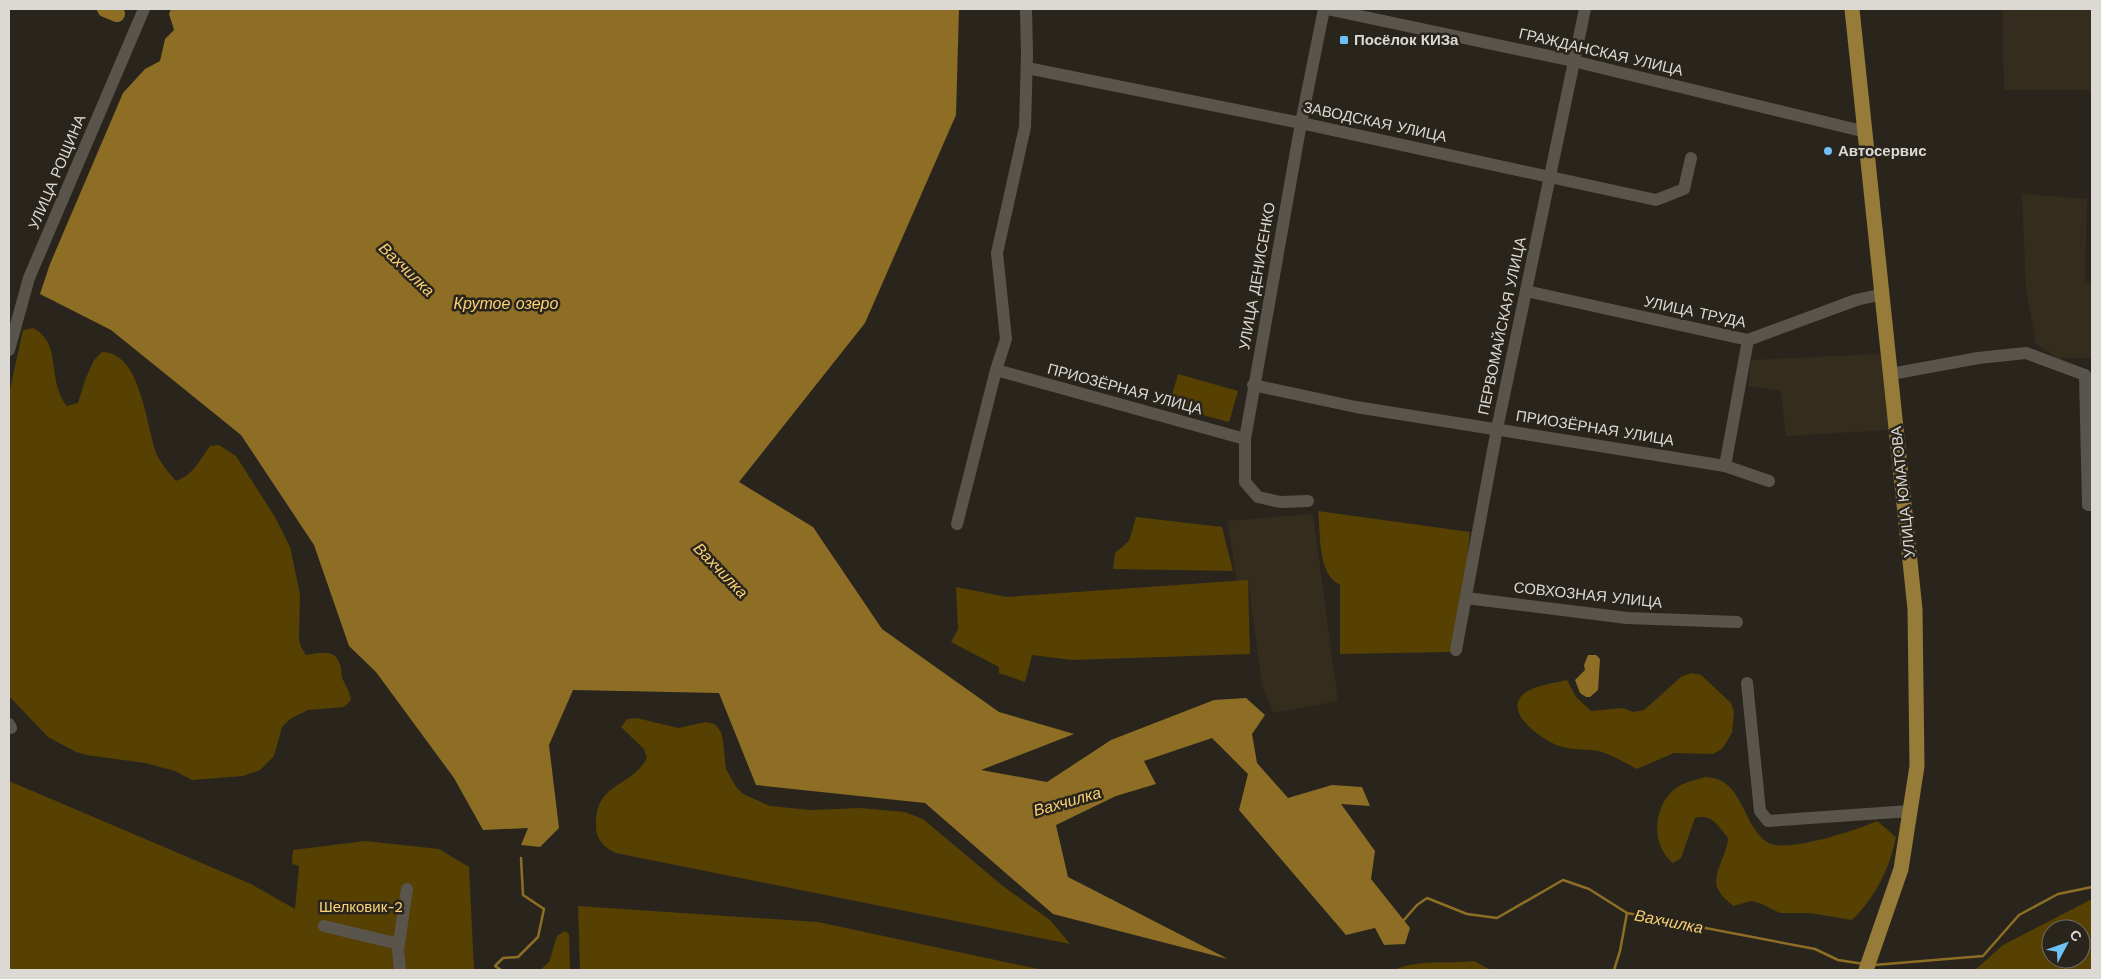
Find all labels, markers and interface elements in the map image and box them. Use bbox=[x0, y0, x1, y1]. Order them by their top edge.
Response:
street label: ГРАЖДАНСКАЯ УЛИЦА bbox=[1517, 24, 1685, 80]
place label: Посёлок КИЗа bbox=[1354, 31, 1459, 49]
marker: Посёлок КИЗа bbox=[1338, 34, 1350, 46]
street label: ЗАВОДСКАЯ УЛИЦА bbox=[1302, 98, 1448, 146]
street label: УЛИЦА РОЩИНА bbox=[25, 112, 89, 232]
place label: Автосервис bbox=[1838, 142, 1927, 160]
marker: Автосервис bbox=[1822, 145, 1834, 157]
street label: УЛИЦА ДЕНИСЕНКО bbox=[1235, 201, 1279, 351]
street label: ПЕРВОМАЙСКАЯ УЛИЦА bbox=[1474, 235, 1530, 417]
water label: Вахчилка bbox=[375, 238, 438, 300]
street label: УЛИЦА ТРУДА bbox=[1642, 292, 1748, 332]
water label: Крутое озеро bbox=[454, 294, 558, 313]
street label: ПРИОЗЁРНАЯ УЛИЦА bbox=[1045, 360, 1205, 418]
street label: ПРИОЗЁРНАЯ УЛИЦА bbox=[1515, 407, 1675, 449]
street label: УЛИЦА ЮМАТОВА bbox=[1887, 425, 1919, 559]
water label: Вахчилка bbox=[690, 539, 752, 602]
street label: СОВХОЗНАЯ УЛИЦА bbox=[1513, 578, 1663, 612]
water label: Вахчилка bbox=[1031, 783, 1103, 820]
park label: Шелковик-2 bbox=[319, 898, 403, 916]
water label: Вахчилка bbox=[1633, 906, 1705, 937]
north arrow bbox=[2041, 919, 2091, 969]
text: С bbox=[2066, 926, 2085, 945]

